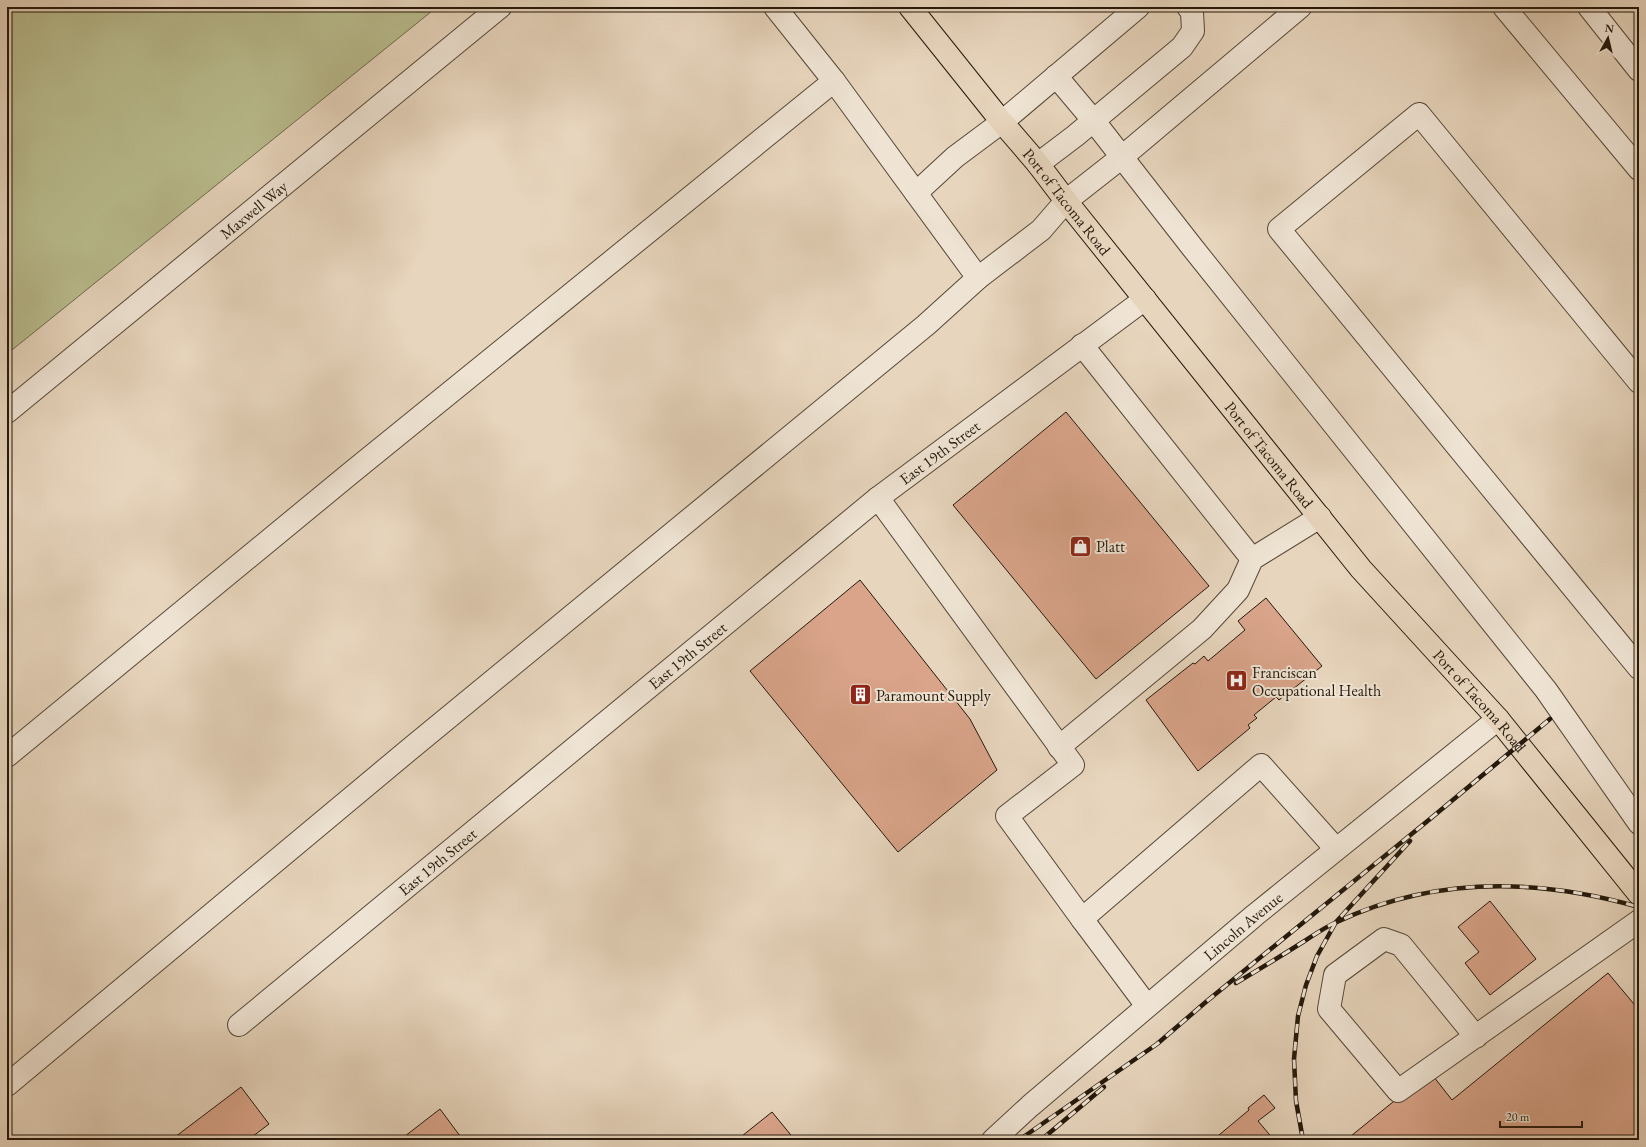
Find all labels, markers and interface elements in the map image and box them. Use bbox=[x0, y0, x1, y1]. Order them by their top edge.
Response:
north arrow bbox=[1588, 18, 1628, 58]
text: N bbox=[1604, 21, 1615, 36]
street label: Port of Tacoma Road bbox=[1018, 144, 1116, 260]
street label: Maxwell Way bbox=[216, 175, 293, 244]
street label: Port of Tacoma Road bbox=[1220, 397, 1319, 513]
street label: East 19th Street bbox=[895, 416, 984, 490]
shop icon: Platt bbox=[1068, 533, 1094, 559]
place label: Platt bbox=[1096, 536, 1125, 557]
street label: East 19th Street bbox=[644, 617, 731, 694]
street label: Port of Tacoma Road bbox=[1428, 645, 1531, 757]
place label: Franciscan Occupational Health bbox=[1252, 662, 1381, 701]
hospital icon: Franciscan Occupational Health bbox=[1223, 668, 1249, 694]
building icon: Paramount Supply bbox=[848, 682, 874, 708]
place label: Paramount Supply bbox=[876, 685, 992, 706]
street label: East 19th Street bbox=[394, 823, 481, 900]
street label: Lincoln Avenue bbox=[1199, 887, 1287, 965]
scale bar bbox=[1500, 1103, 1582, 1129]
text: 20 m bbox=[1506, 1109, 1530, 1125]

